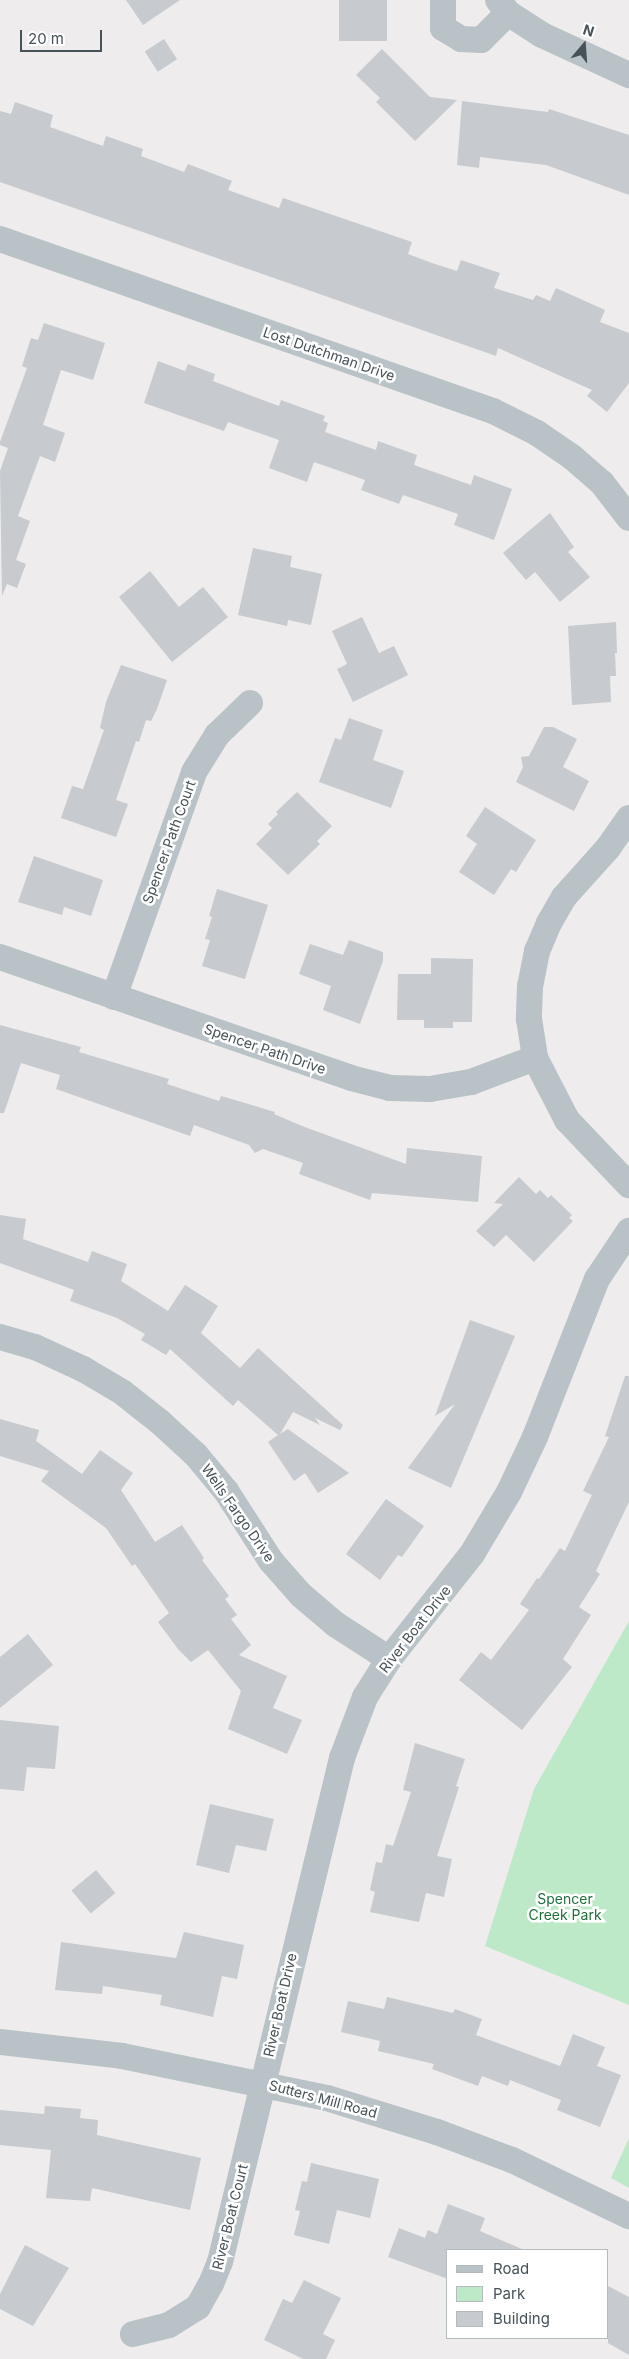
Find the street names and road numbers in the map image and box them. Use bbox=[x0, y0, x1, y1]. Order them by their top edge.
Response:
street label: Lost Dutchman Drive bbox=[261, 324, 397, 384]
street label: Spencer Path Court bbox=[139, 778, 199, 906]
street label: Spencer Path Drive bbox=[202, 1020, 328, 1078]
street label: Wells Fargo Drive bbox=[198, 1461, 278, 1565]
street label: River Boat Drive bbox=[376, 1582, 454, 1676]
street label: River Boat Drive bbox=[260, 1951, 300, 2059]
street label: Sutters Mill Road bbox=[267, 2076, 379, 2122]
street label: River Boat Court bbox=[209, 2162, 251, 2272]

